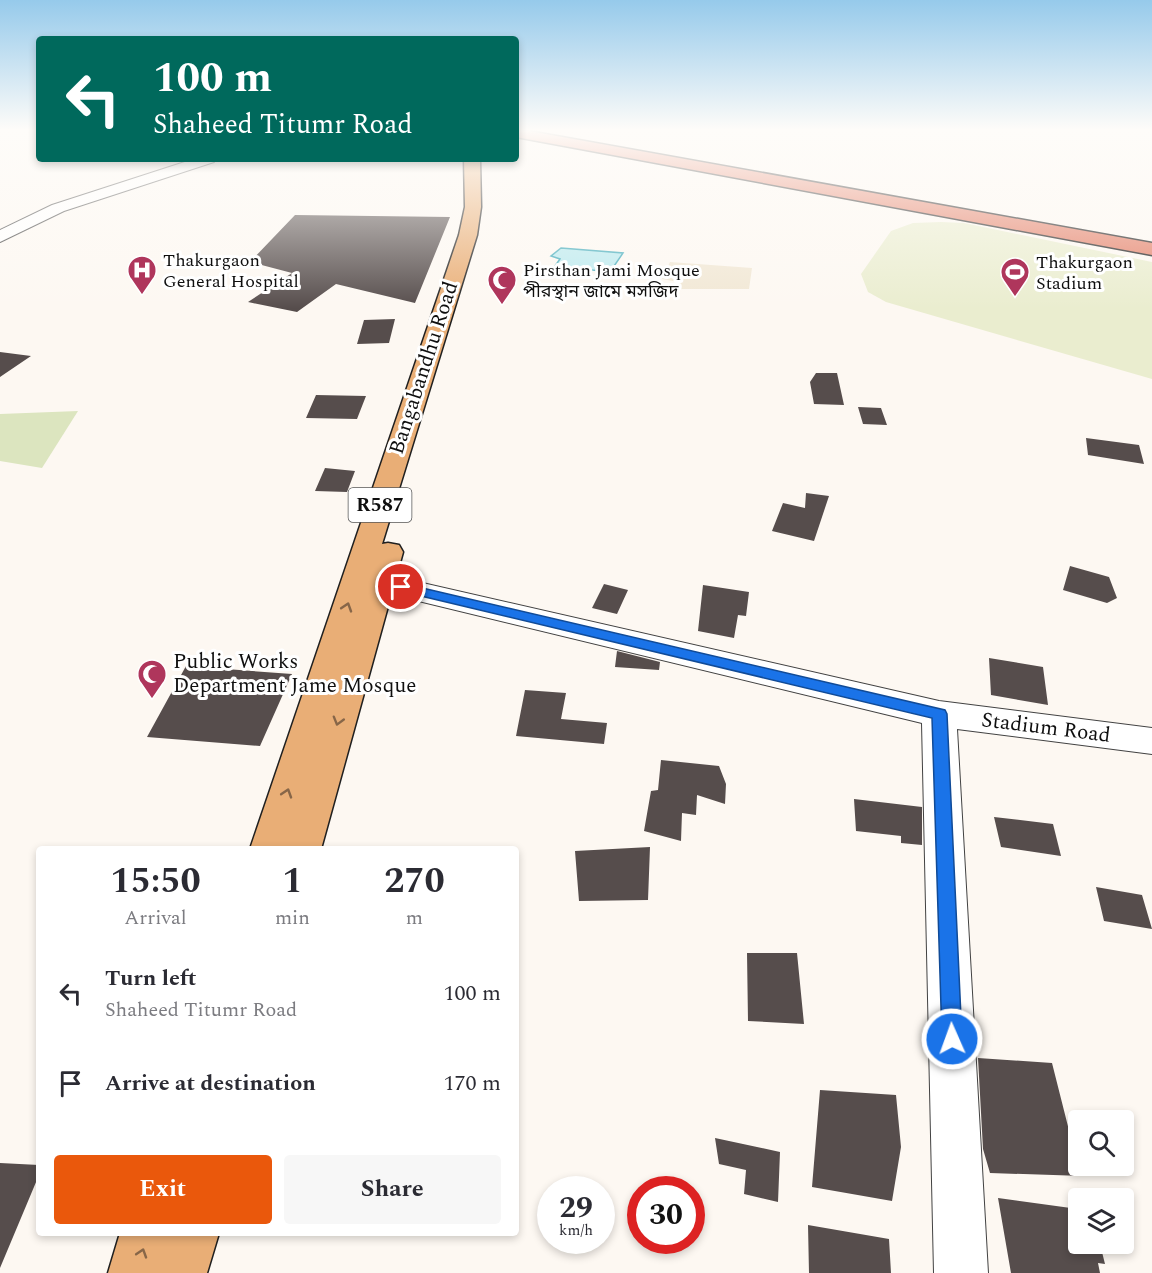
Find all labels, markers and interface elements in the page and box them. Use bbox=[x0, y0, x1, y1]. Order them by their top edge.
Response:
text: 100 m bbox=[153, 47, 272, 110]
icon: left bbox=[54, 60, 132, 138]
text: Shaheed Titumr Road bbox=[153, 104, 413, 146]
place label: Thakurgaon General Hospital bbox=[163, 247, 299, 295]
place label: Thakurgaon Stadium bbox=[1036, 249, 1133, 297]
hospital icon: Thakurgaon General Hospital bbox=[126, 254, 158, 296]
sports icon: Thakurgaon Stadium bbox=[999, 256, 1031, 298]
place label: Pirsthan Jami Mosque পীরস্থান জামে মসজিদ bbox=[523, 257, 700, 305]
mosque icon: Pirsthan Jami Mosque পীরস্থান জামে মসজিদ bbox=[486, 264, 518, 306]
street label: Bangabandhu Road bbox=[381, 277, 467, 459]
road number: R587 bbox=[348, 488, 412, 522]
pin bbox=[375, 561, 426, 612]
icon: arrive bbox=[384, 570, 417, 603]
one-way arrow bbox=[339, 602, 352, 613]
place label: Public Works Department Jame Mosque bbox=[173, 646, 416, 702]
mosque icon: Public Works Department Jame Mosque bbox=[136, 658, 168, 700]
street label: Stadium Road bbox=[980, 704, 1112, 752]
one-way arrow bbox=[333, 715, 345, 726]
one-way arrow bbox=[280, 788, 293, 799]
text: 15:50 bbox=[110, 854, 201, 909]
text: 1 bbox=[282, 854, 303, 909]
text: 270 bbox=[384, 854, 445, 909]
text: Arrival bbox=[124, 903, 187, 933]
text: min bbox=[275, 903, 310, 933]
text: m bbox=[406, 903, 423, 933]
text: Turn left bbox=[105, 962, 197, 995]
icon: left bbox=[54, 977, 87, 1010]
text: 100 m bbox=[444, 977, 501, 1010]
text: Shaheed Titumr Road bbox=[105, 995, 297, 1025]
position arrow bbox=[920, 1007, 984, 1071]
icon: arrive bbox=[54, 1067, 87, 1100]
text: Arrive at destination bbox=[105, 1067, 316, 1100]
text: 170 m bbox=[444, 1067, 501, 1100]
map controls bbox=[1068, 1110, 1134, 1254]
button: search bbox=[1068, 1110, 1134, 1176]
button: Exit bbox=[54, 1155, 272, 1224]
button: Share bbox=[284, 1155, 501, 1224]
speed limit sign: 30 bbox=[627, 1176, 705, 1254]
text: 29 bbox=[559, 1185, 593, 1231]
button: layers bbox=[1068, 1188, 1134, 1254]
text: km/h bbox=[559, 1219, 593, 1242]
one-way arrow bbox=[135, 1248, 147, 1259]

